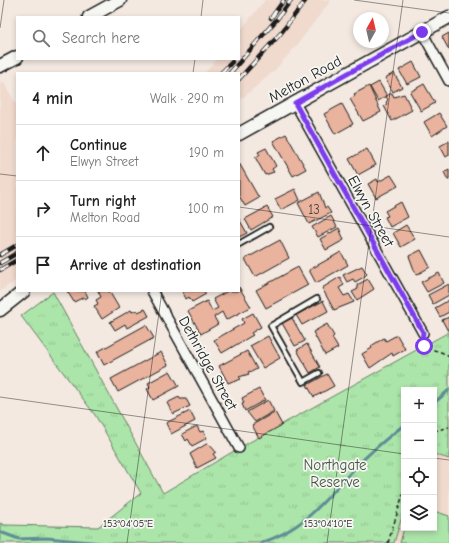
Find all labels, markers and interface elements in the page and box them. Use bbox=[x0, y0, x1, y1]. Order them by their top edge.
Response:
north arrow bbox=[353, 12, 389, 48]
search box bbox=[16, 16, 240, 60]
route end bbox=[413, 23, 431, 41]
icon: search bbox=[30, 27, 52, 49]
text: Search here bbox=[62, 29, 140, 47]
street label: Melton Road bbox=[265, 52, 345, 106]
text: 4 min bbox=[32, 89, 73, 108]
text: Walk · 290 m bbox=[150, 91, 224, 106]
text: Continue bbox=[70, 136, 127, 154]
icon: ahead bbox=[32, 142, 54, 164]
text: 190 m bbox=[189, 145, 224, 160]
text: Elwyn Street bbox=[70, 154, 138, 169]
street label: Elwyn Street bbox=[344, 172, 398, 250]
text: Turn right bbox=[70, 192, 136, 210]
icon: right bbox=[32, 198, 54, 220]
text: 100 m bbox=[188, 201, 224, 216]
house number: 13 bbox=[308, 202, 320, 217]
text: Melton Road bbox=[70, 210, 140, 225]
icon: arrive bbox=[32, 254, 54, 276]
text: Arrive at destination bbox=[70, 256, 201, 274]
street label: Dethridge Street bbox=[175, 313, 242, 414]
route start bbox=[415, 337, 433, 355]
map controls bbox=[401, 387, 437, 531]
button: + bbox=[401, 387, 437, 423]
button: − bbox=[401, 423, 437, 459]
park label: Northgate Reserve bbox=[303, 456, 367, 491]
button: locate bbox=[401, 459, 437, 495]
button: layers bbox=[401, 495, 437, 531]
text: 153°04'05"E bbox=[103, 518, 153, 530]
text: 153°04'10"E bbox=[304, 518, 352, 530]

